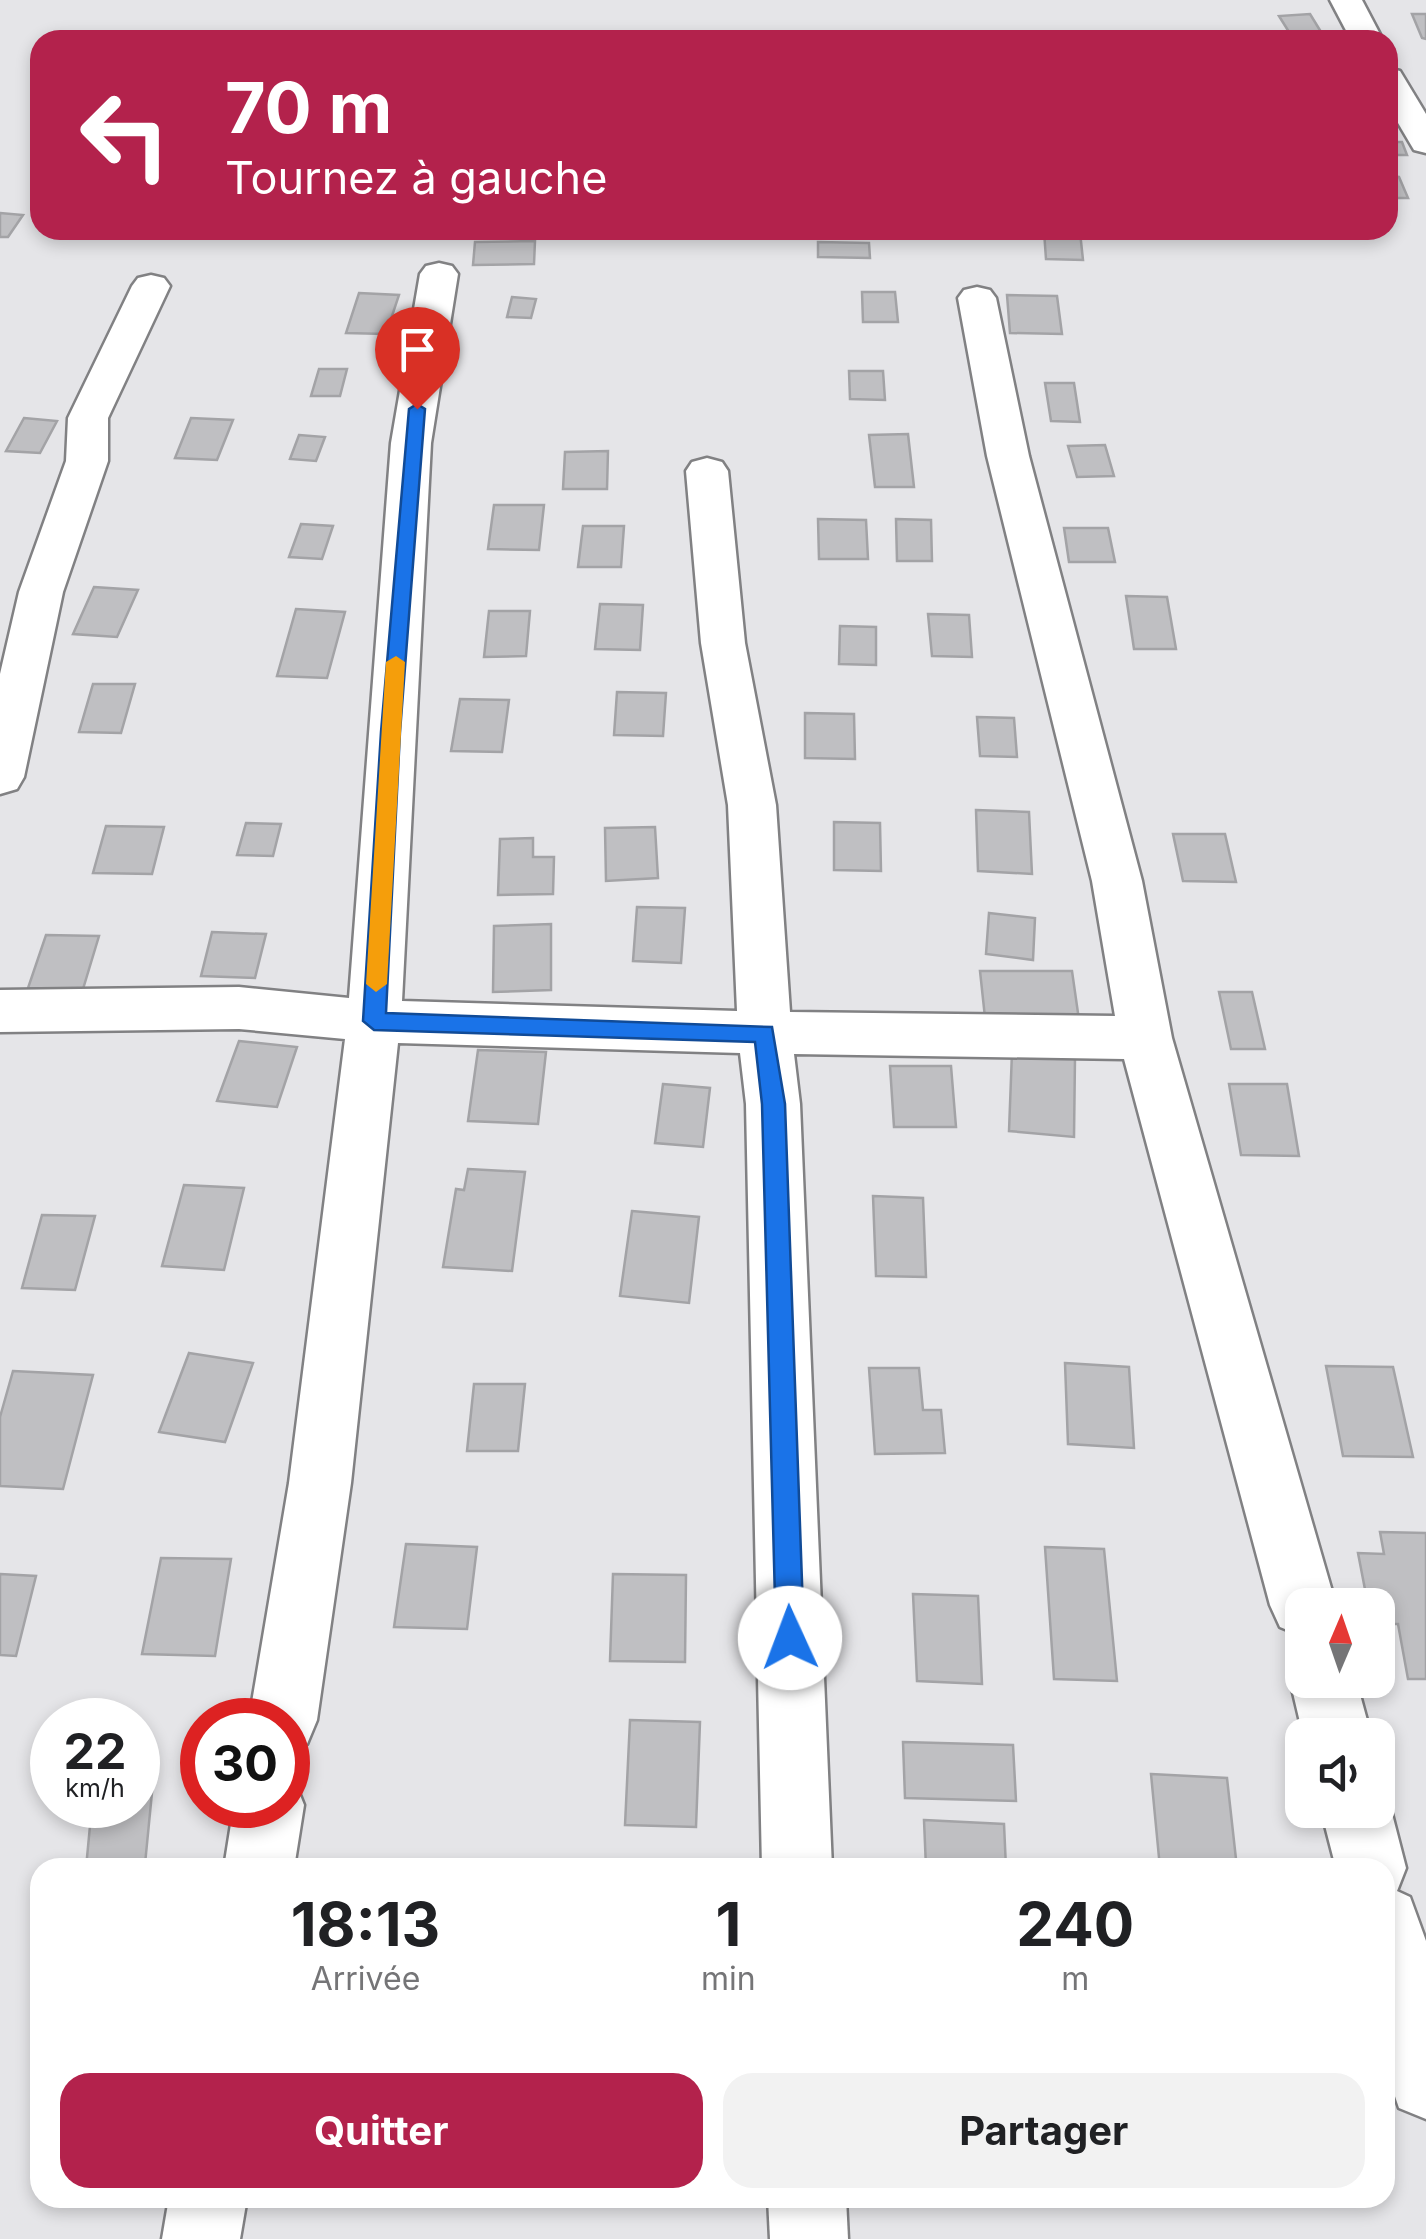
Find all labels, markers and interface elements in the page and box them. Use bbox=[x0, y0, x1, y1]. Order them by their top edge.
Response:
text: 70 m bbox=[225, 65, 392, 150]
icon: left bbox=[60, 70, 190, 200]
text: Tournez à gauche bbox=[225, 150, 607, 205]
pin bbox=[375, 307, 460, 410]
icon: arrive bbox=[390, 322, 445, 377]
position arrow bbox=[738, 1586, 842, 1690]
north arrow bbox=[1285, 1588, 1395, 1698]
map controls bbox=[1285, 1588, 1395, 1828]
speed limit sign: 30 bbox=[180, 1698, 310, 1828]
button: sound bbox=[1285, 1718, 1395, 1828]
text: 22 bbox=[64, 1721, 127, 1781]
text: km/h bbox=[65, 1773, 125, 1803]
text: 18:13 bbox=[291, 1888, 440, 1960]
text: 1 bbox=[715, 1888, 741, 1960]
text: 240 bbox=[1016, 1888, 1134, 1960]
text: Arrivée bbox=[311, 1959, 420, 1998]
text: min bbox=[701, 1959, 756, 1998]
text: m bbox=[1061, 1959, 1089, 1998]
button: Quitter bbox=[60, 2073, 703, 2188]
button: Partager bbox=[723, 2073, 1365, 2188]

